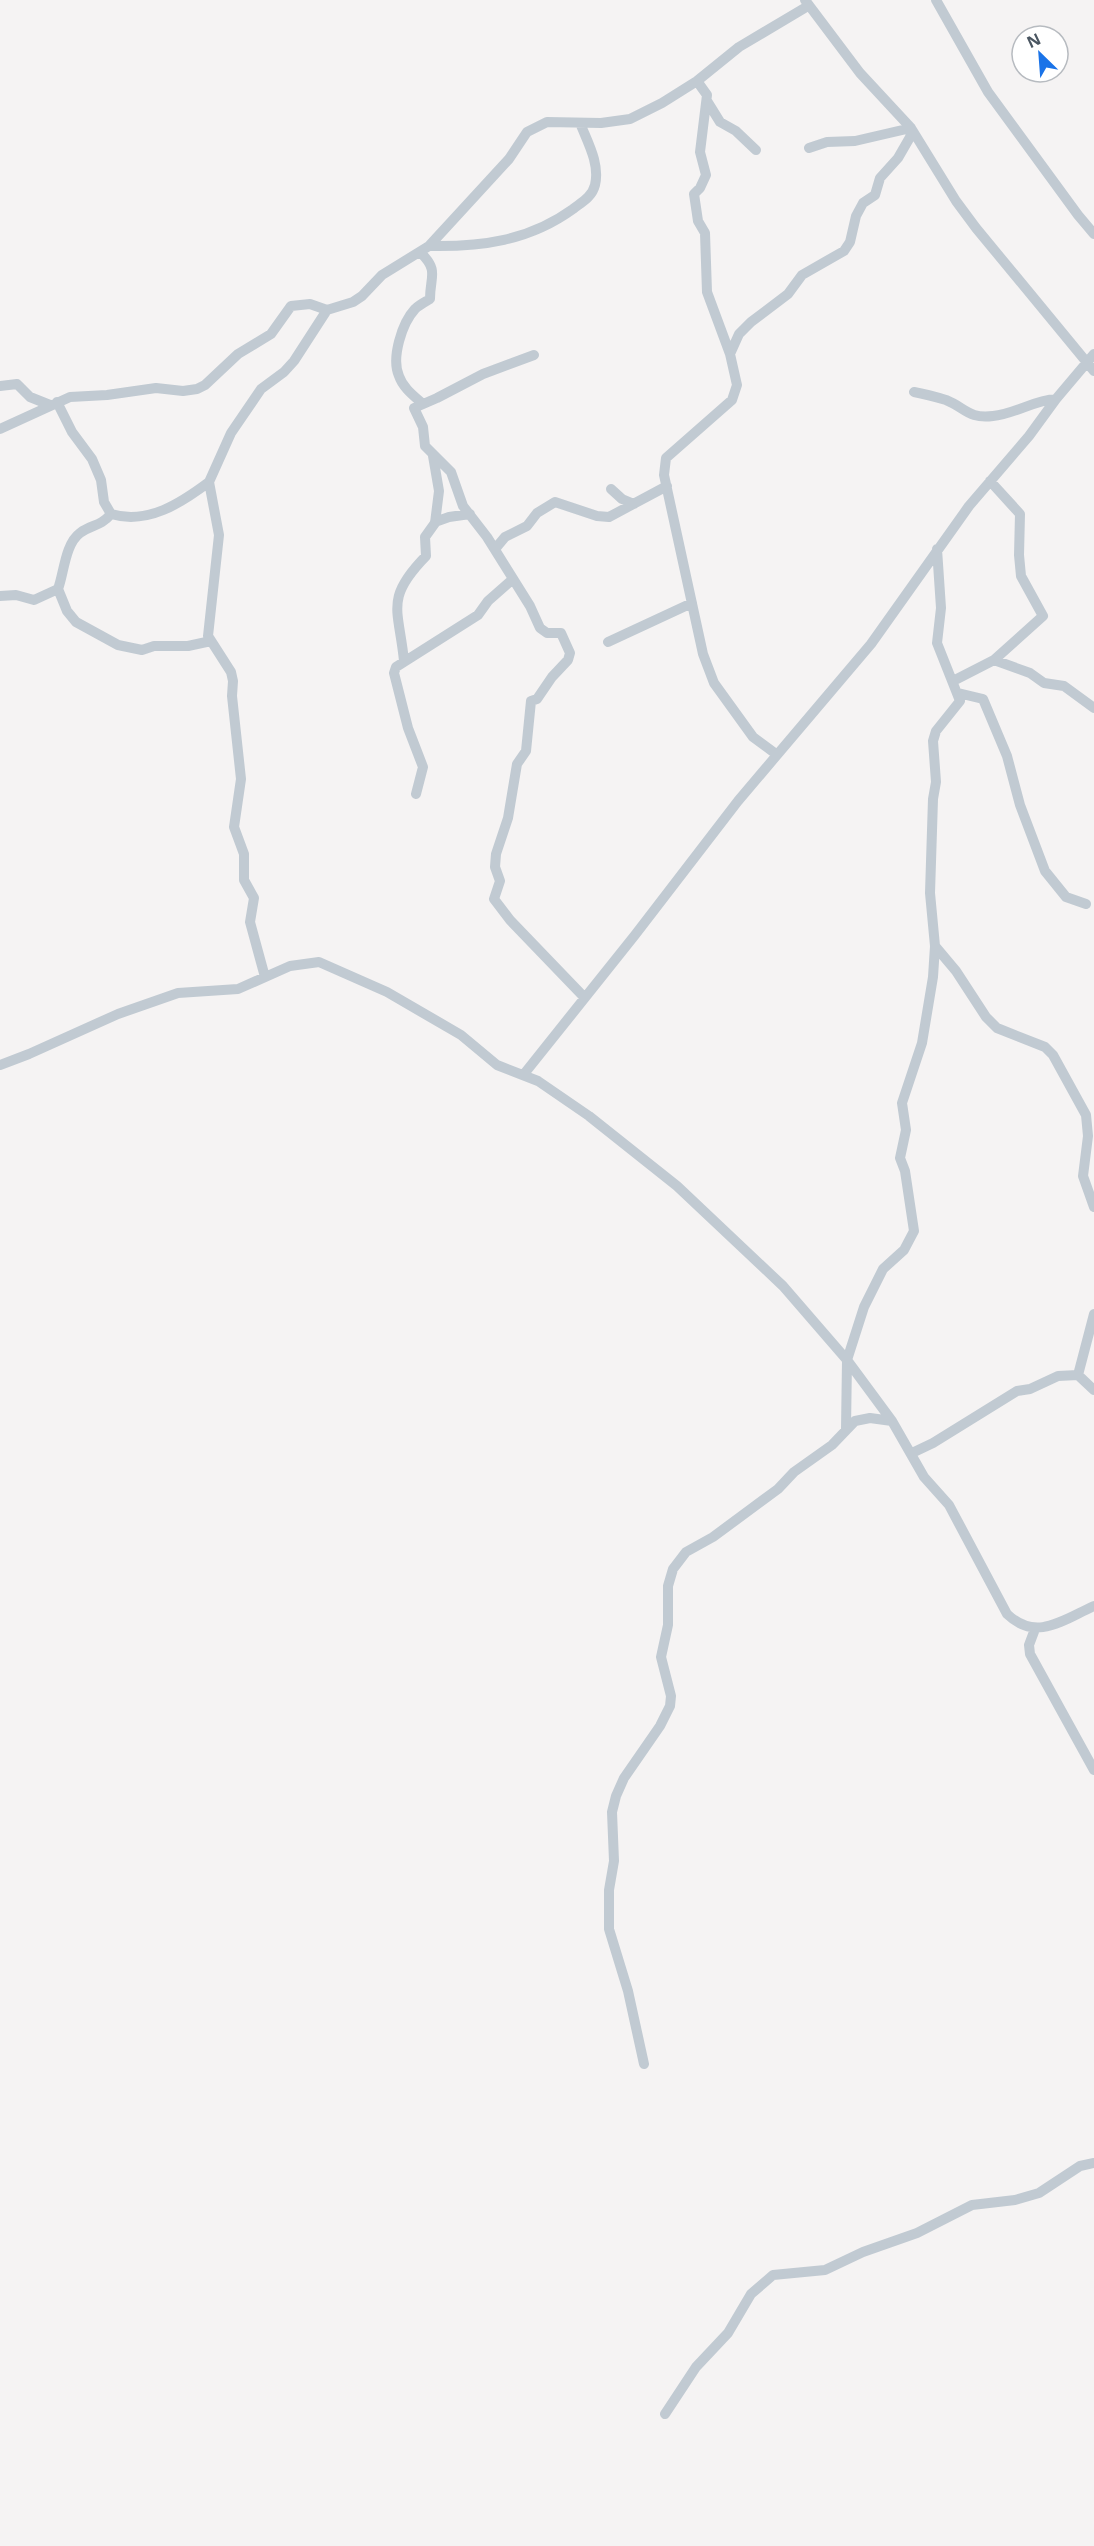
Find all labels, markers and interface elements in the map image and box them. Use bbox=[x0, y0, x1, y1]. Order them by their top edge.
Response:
north arrow bbox=[1010, 24, 1070, 84]
text: N bbox=[1023, 28, 1044, 53]

